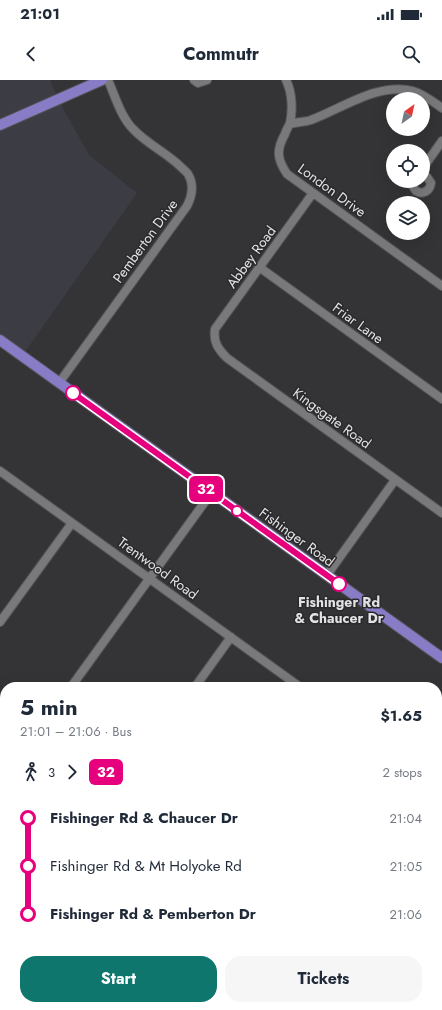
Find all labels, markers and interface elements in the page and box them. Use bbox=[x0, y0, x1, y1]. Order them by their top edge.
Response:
text: 21:01 bbox=[20, 3, 60, 25]
text: Commutr bbox=[183, 41, 259, 67]
icon: back bbox=[20, 43, 42, 65]
icon: search bbox=[400, 43, 422, 65]
north arrow bbox=[386, 92, 430, 136]
map controls bbox=[386, 92, 430, 240]
button: locate bbox=[386, 144, 430, 188]
street label: London Drive bbox=[294, 159, 370, 221]
street label: Pemberton Drive bbox=[108, 195, 182, 287]
button: layers bbox=[386, 196, 430, 240]
street label: Abbey Road bbox=[222, 222, 280, 292]
street label: Friar Lane bbox=[328, 298, 388, 348]
street label: Kingsgate Road bbox=[289, 383, 375, 453]
unlabelled marker bbox=[65, 385, 81, 401]
line badge: 32 bbox=[188, 476, 224, 502]
text: 32 bbox=[197, 479, 215, 499]
street label: Fishinger Road bbox=[255, 503, 339, 571]
unlabelled marker bbox=[231, 505, 243, 517]
street label: Trentwood Road bbox=[114, 532, 202, 604]
marker: Fishinger Rd & Chaucer Dr bbox=[331, 576, 347, 592]
place label: Fishinger Rd & Chaucer Dr bbox=[294, 592, 384, 628]
text: 5 min bbox=[20, 691, 78, 723]
text: $1.65 bbox=[380, 705, 422, 727]
text: 21:01 – 21:06 · Bus bbox=[20, 722, 132, 741]
icon: walk bbox=[20, 761, 42, 783]
icon: forward bbox=[61, 761, 83, 783]
text: 32 bbox=[97, 762, 115, 782]
text: 3 bbox=[48, 763, 55, 782]
text: 2 stops bbox=[383, 763, 422, 782]
text: Fishinger Rd & Chaucer Dr bbox=[50, 807, 238, 829]
text: 21:04 bbox=[389, 809, 422, 828]
text: Fishinger Rd & Mt Holyoke Rd bbox=[50, 855, 242, 877]
text: 21:05 bbox=[390, 857, 422, 876]
text: Fishinger Rd & Pemberton Dr bbox=[50, 903, 256, 925]
text: 21:06 bbox=[390, 905, 422, 924]
button: Start bbox=[20, 956, 217, 1002]
button: Tickets bbox=[225, 956, 422, 1002]

